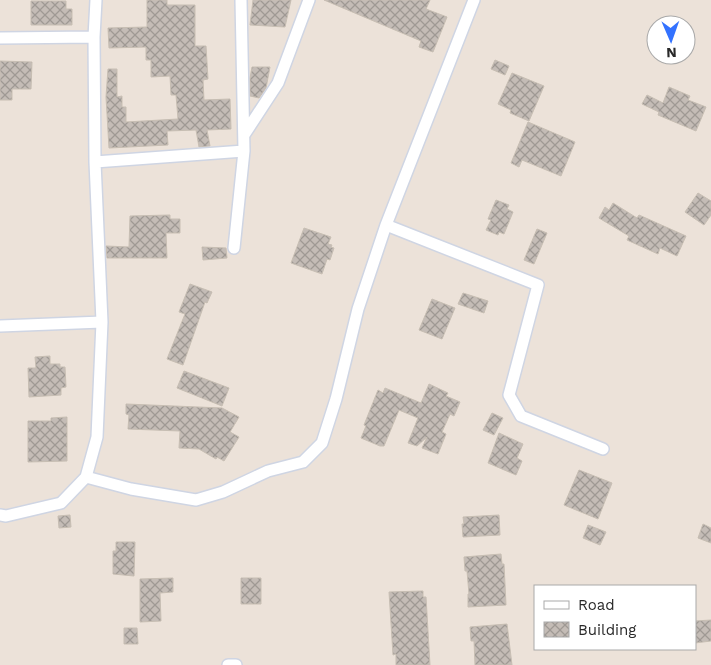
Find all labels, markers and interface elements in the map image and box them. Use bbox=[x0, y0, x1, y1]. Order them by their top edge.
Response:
north arrow bbox=[646, 15, 696, 65]
text: N bbox=[666, 45, 677, 61]
legend bbox=[534, 585, 696, 650]
text: Road bbox=[578, 596, 615, 614]
text: Building bbox=[578, 621, 636, 639]

